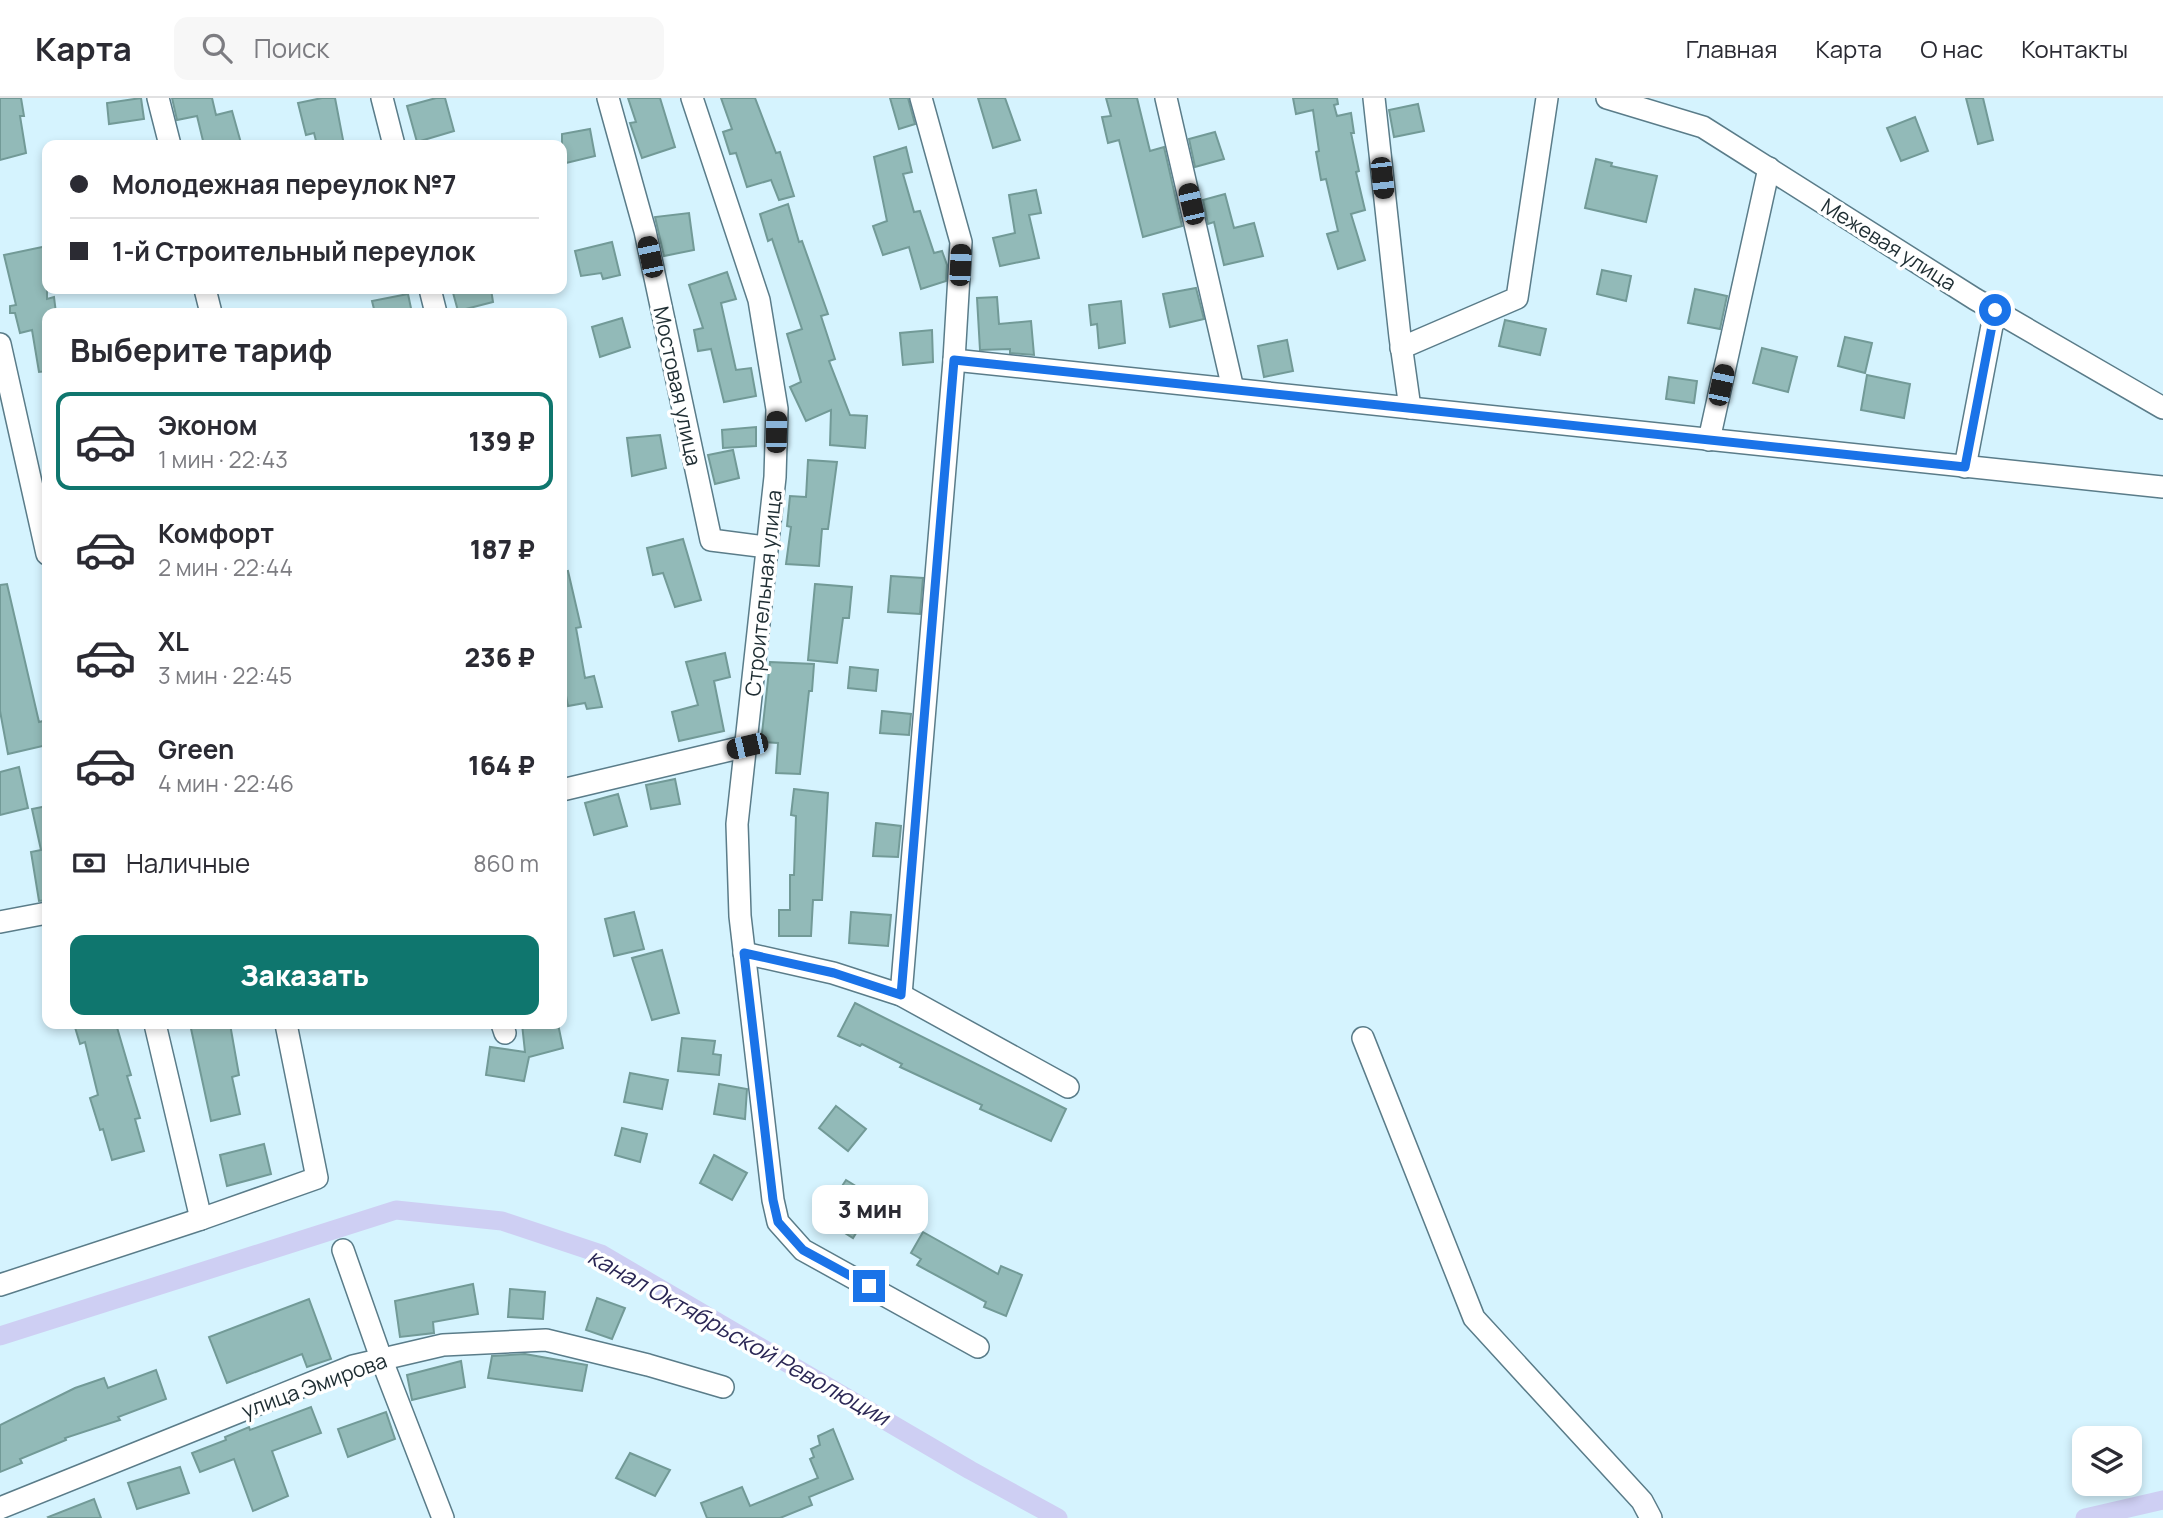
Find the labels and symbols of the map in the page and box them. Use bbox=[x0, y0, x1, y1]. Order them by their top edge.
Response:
car bbox=[1370, 156, 1395, 200]
car bbox=[1177, 181, 1206, 227]
street label: Межевая улица bbox=[1816, 191, 1962, 297]
car bbox=[636, 234, 665, 280]
car bbox=[949, 243, 972, 287]
route start bbox=[1979, 294, 2011, 326]
street label: Мостовая улица bbox=[647, 304, 709, 468]
car bbox=[1707, 362, 1736, 408]
car bbox=[766, 411, 787, 453]
street label: Строительная улица bbox=[738, 488, 788, 698]
car bbox=[725, 731, 770, 761]
callout: 3 мин bbox=[811, 1184, 927, 1234]
water label: канал Октябрьской Революции bbox=[583, 1240, 897, 1433]
route end bbox=[853, 1270, 885, 1302]
street label: улица Эмирова bbox=[238, 1346, 390, 1424]

